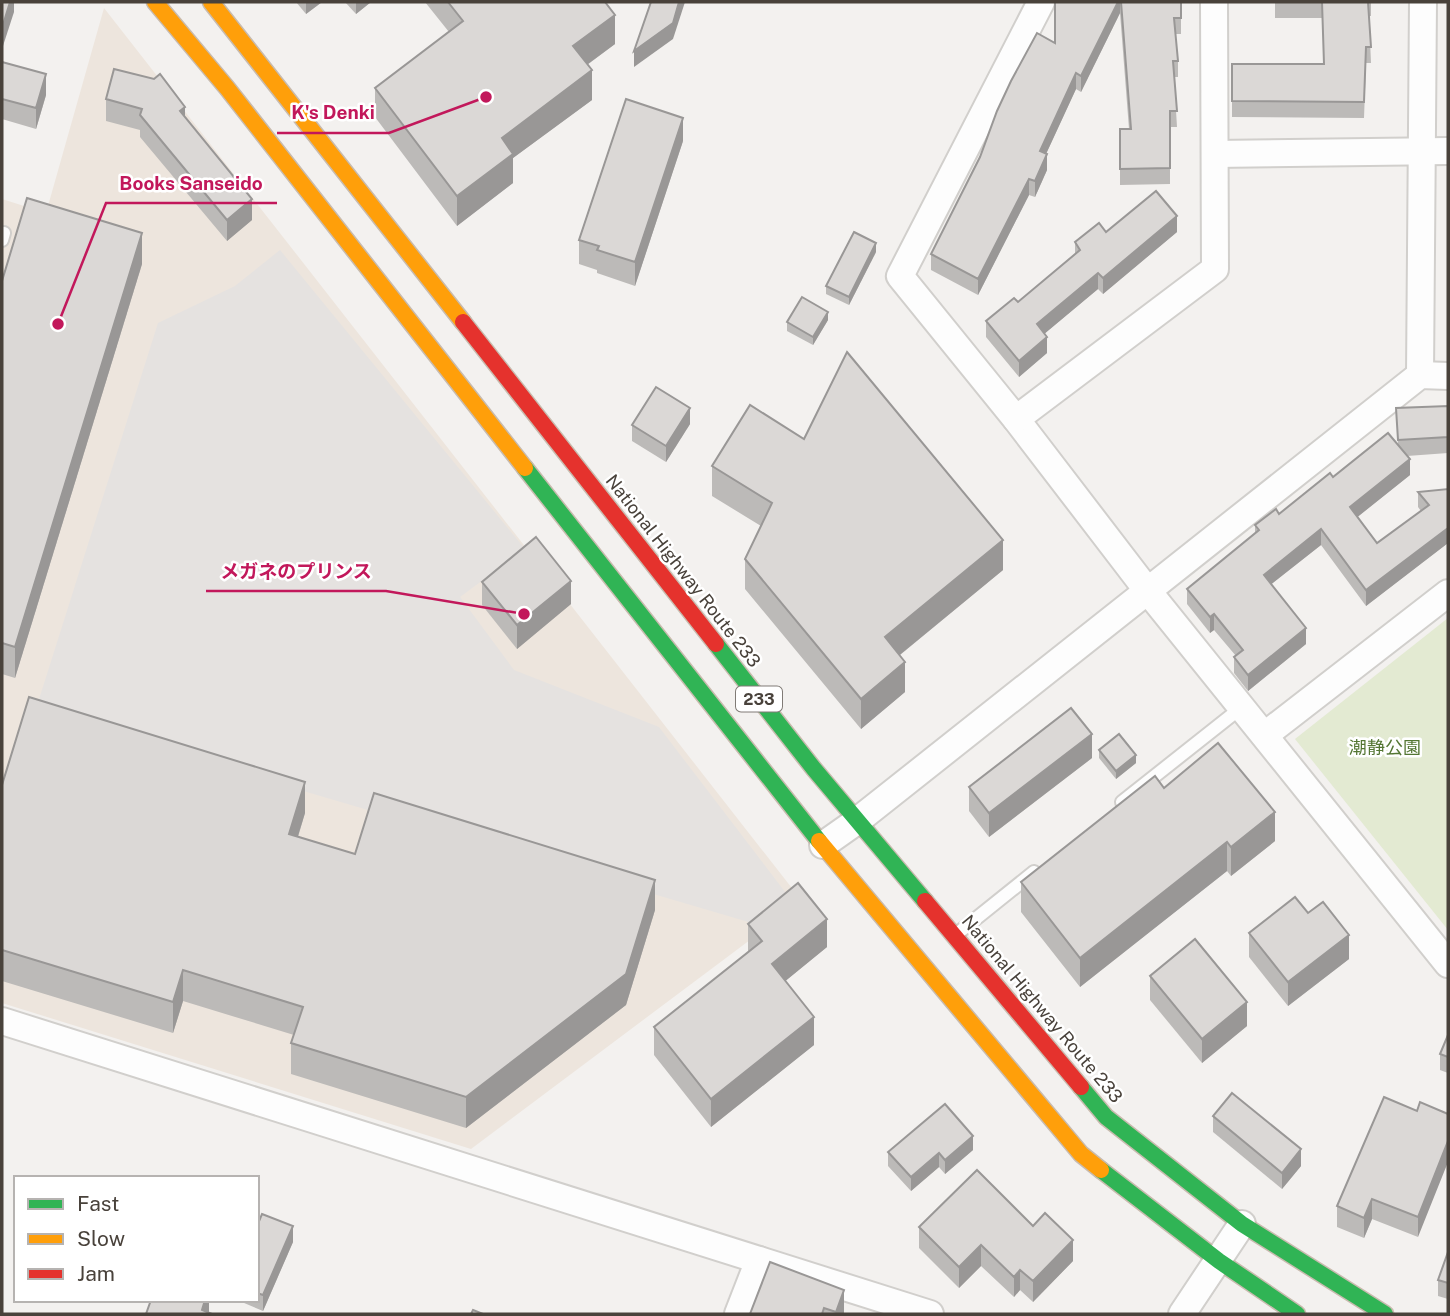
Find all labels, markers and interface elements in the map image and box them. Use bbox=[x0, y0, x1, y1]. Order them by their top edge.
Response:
callout: K's Denki bbox=[277, 93, 389, 133]
text: K's Denki bbox=[291, 101, 375, 123]
callout: Books Sanseido bbox=[106, 163, 277, 203]
text: Books Sanseido bbox=[119, 172, 263, 194]
street label: National Highway Route 233 bbox=[602, 470, 765, 671]
callout: メガネのプリンス bbox=[206, 551, 386, 591]
text: メガネのプリンス bbox=[220, 560, 372, 582]
road number: 233 bbox=[736, 686, 782, 712]
park label: 潮静公園 bbox=[1349, 737, 1421, 758]
street label: National Highway Route 233 bbox=[958, 910, 1127, 1107]
legend bbox=[14, 1176, 259, 1302]
text: Fast bbox=[77, 1191, 119, 1216]
text: Slow bbox=[77, 1226, 125, 1251]
text: Jam bbox=[77, 1261, 115, 1286]

